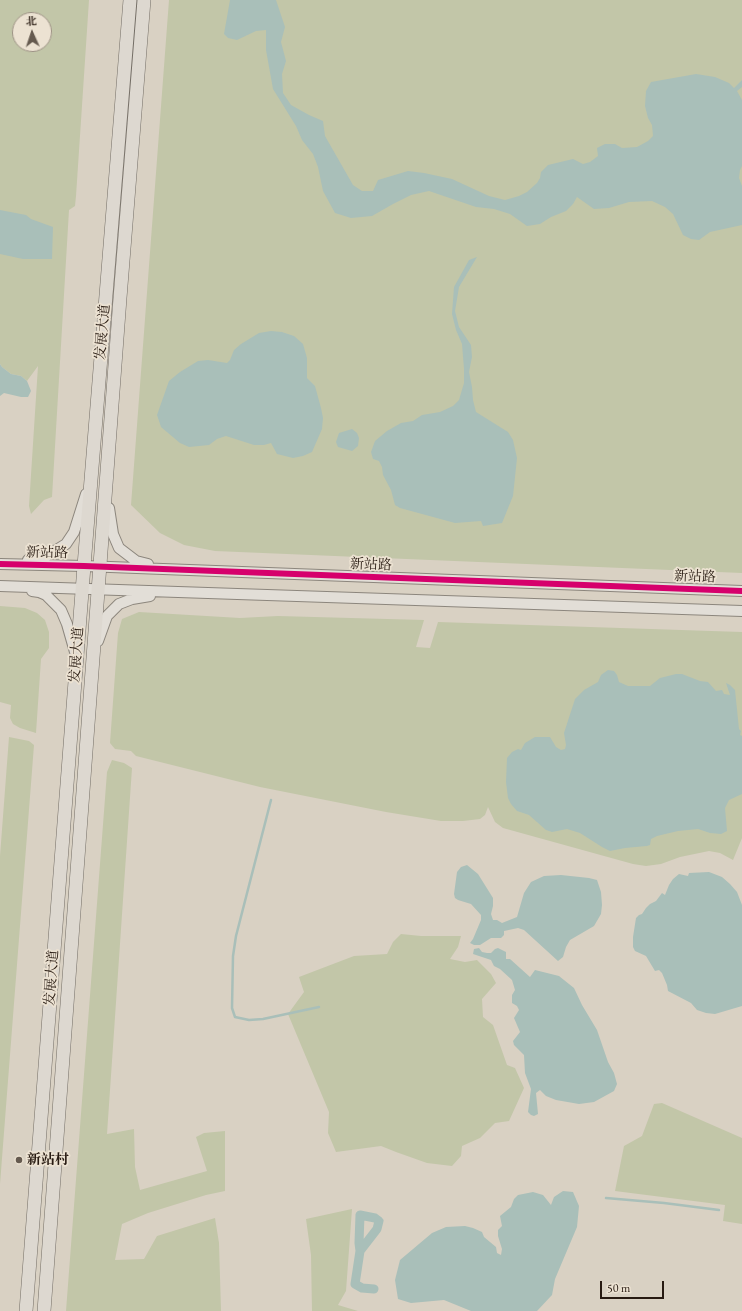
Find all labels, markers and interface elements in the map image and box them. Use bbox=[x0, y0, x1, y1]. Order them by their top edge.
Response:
north arrow bbox=[12, 12, 52, 52]
text: 北 bbox=[26, 14, 37, 28]
street label: 发展大道 bbox=[92, 303, 114, 361]
street label: 新站路 bbox=[26, 544, 68, 562]
street label: 新站路 bbox=[350, 556, 392, 574]
street label: 新站路 bbox=[674, 568, 716, 586]
street label: 发展大道 bbox=[67, 626, 87, 684]
street label: 发展大道 bbox=[42, 949, 62, 1007]
place label: 新站村 bbox=[27, 1152, 69, 1168]
marker: 新站村 bbox=[14, 1155, 24, 1165]
scale bar bbox=[602, 1273, 666, 1299]
text: 50 m bbox=[607, 1280, 630, 1296]

